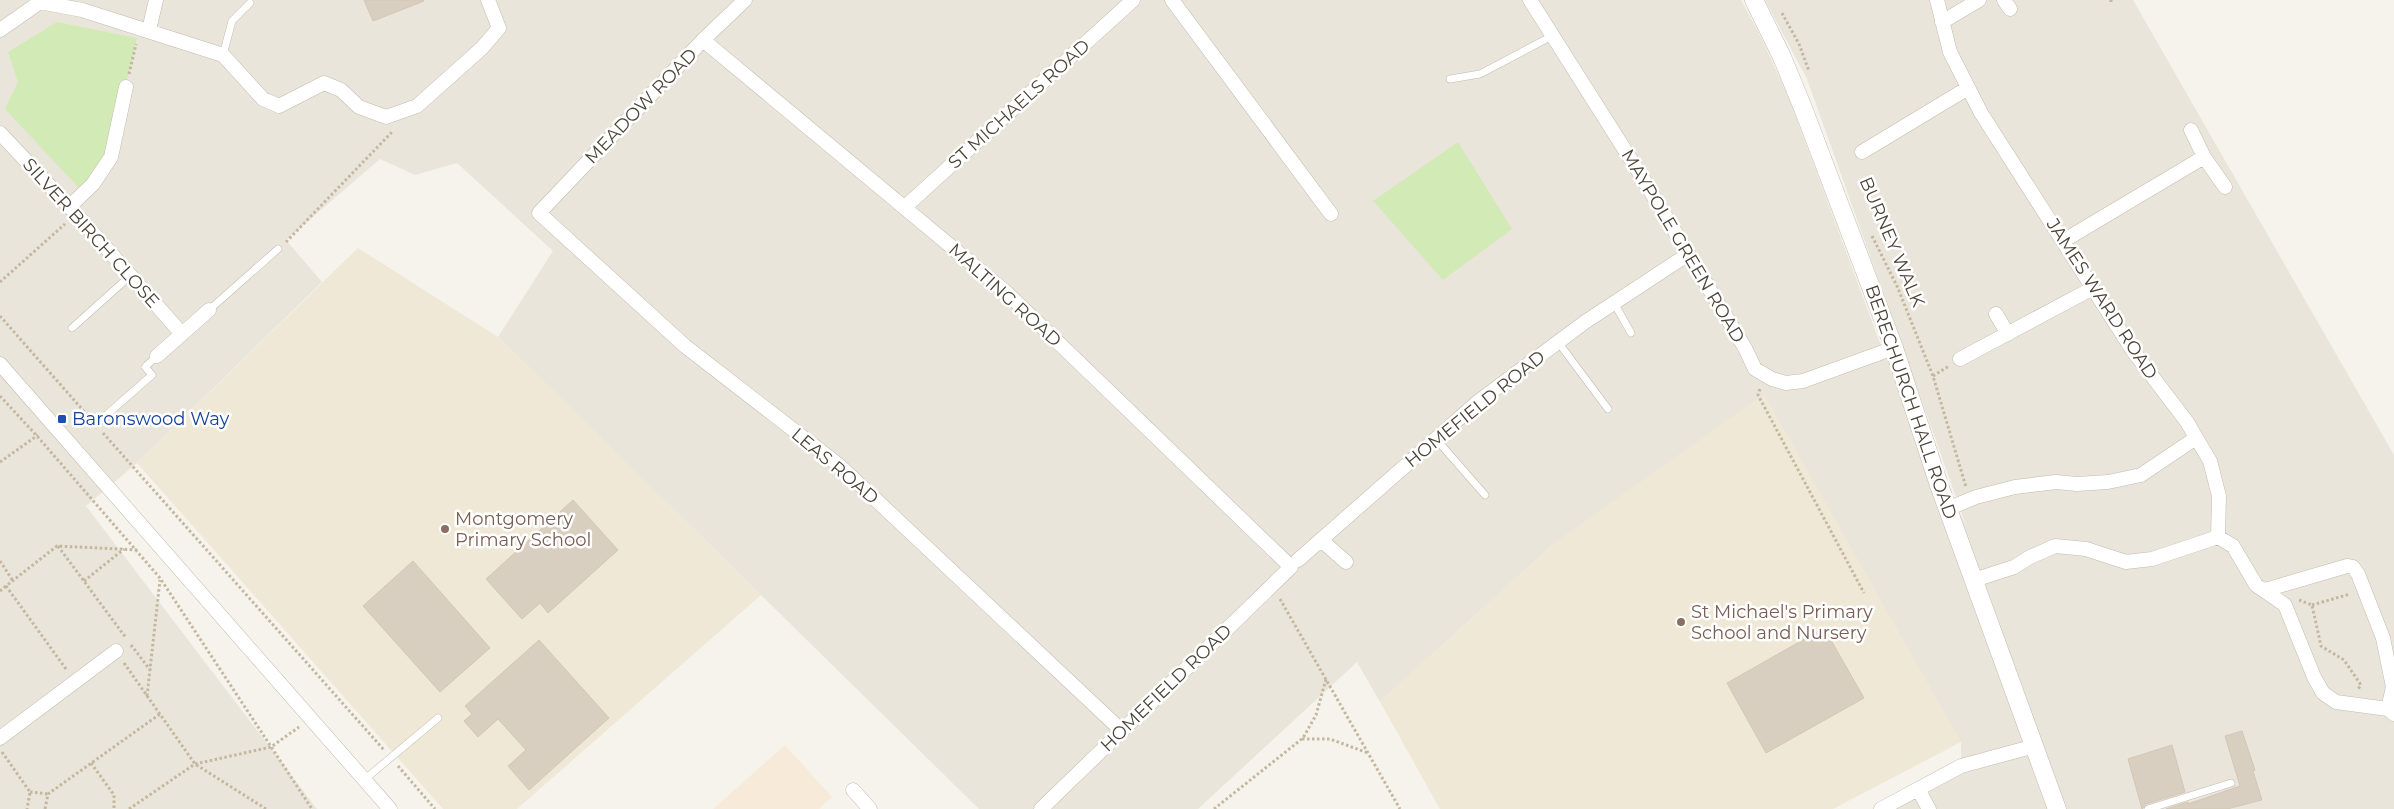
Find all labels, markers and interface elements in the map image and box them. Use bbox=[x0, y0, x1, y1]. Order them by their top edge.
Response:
street label: ST MICHAELS ROAD bbox=[944, 35, 1094, 173]
street label: MEADOW ROAD bbox=[580, 44, 702, 168]
street label: MAYPOLE GREEN ROAD bbox=[1616, 145, 1750, 347]
street label: SILVER BIRCH CLOSE bbox=[18, 154, 164, 312]
street label: BURNEY WALK bbox=[1855, 174, 1929, 311]
street label: JAMES WARD ROAD bbox=[2041, 214, 2162, 384]
street label: MALTING ROAD bbox=[944, 239, 1066, 351]
street label: BERECHURCH HALL ROAD bbox=[1860, 282, 1962, 522]
street label: HOMEFIELD ROAD bbox=[1401, 346, 1549, 472]
place label: Baronswood Way bbox=[72, 408, 230, 430]
marker: Baronswood Way bbox=[56, 413, 68, 425]
street label: LEAS ROAD bbox=[787, 423, 883, 509]
place label: Montgomery Primary School bbox=[455, 508, 591, 551]
marker: Montgomery Primary School bbox=[439, 523, 451, 535]
place label: St Michael's Primary School and Nursery bbox=[1691, 601, 1873, 644]
marker: St Michael's Primary School and Nursery bbox=[1675, 616, 1687, 628]
street label: HOMEFIELD ROAD bbox=[1096, 620, 1236, 756]

